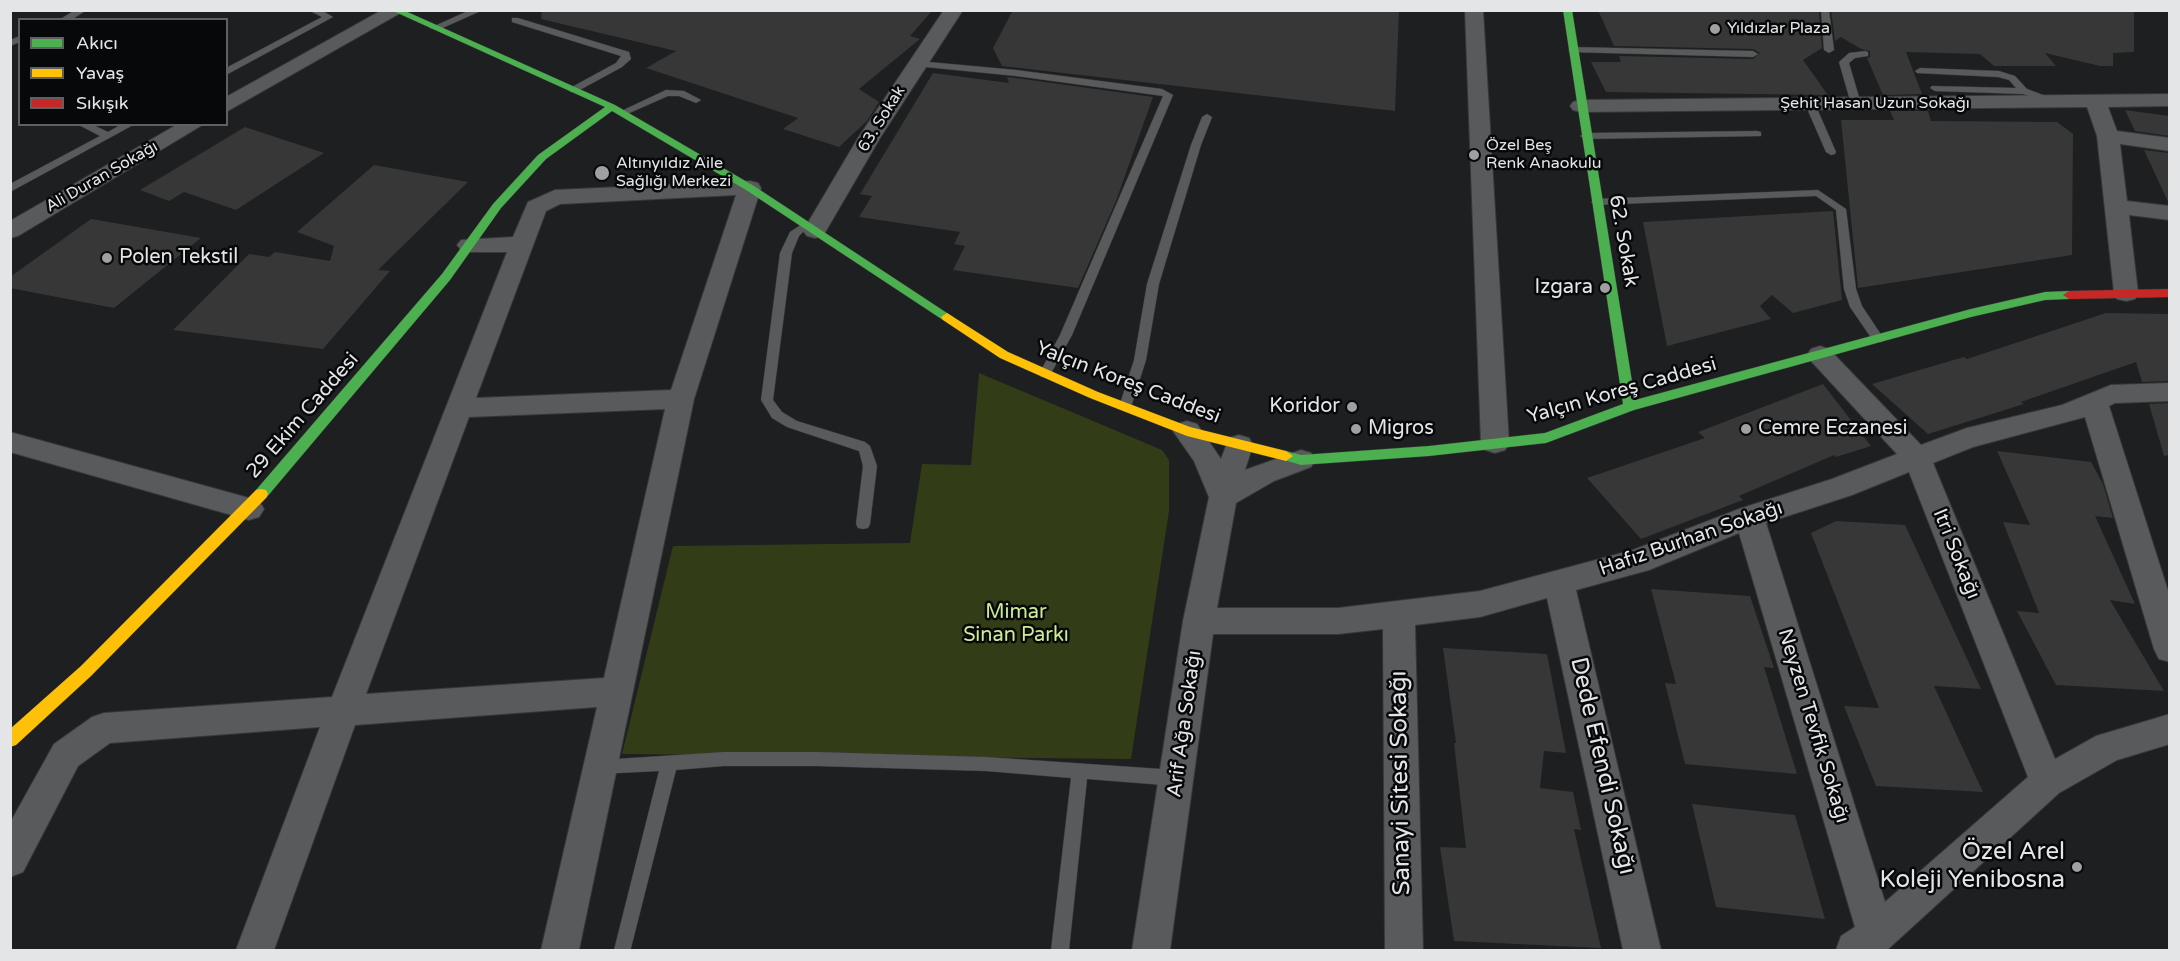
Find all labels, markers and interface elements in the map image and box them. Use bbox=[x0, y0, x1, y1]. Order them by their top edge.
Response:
legend bbox=[18, 18, 228, 126]
place label: Yıldızlar Plaza bbox=[1727, 19, 1830, 39]
marker: Yıldızlar Plaza bbox=[1708, 22, 1722, 36]
text: Akıcı bbox=[76, 32, 118, 54]
text: Yavaş bbox=[76, 62, 124, 84]
street label: 63. Sokak bbox=[854, 82, 910, 156]
text: Sıkışık bbox=[76, 92, 129, 114]
street label: Şehit Hasan Uzun Sokağı bbox=[1780, 94, 1970, 114]
place label: Özel Beş Renk Anaokulu bbox=[1486, 136, 1602, 174]
street label: Ali Duran Sokağı bbox=[43, 137, 161, 217]
marker: Özel Beş Renk Anaokulu bbox=[1467, 148, 1481, 162]
place label: Altınyıldız Aile Sağlığı Merkezi bbox=[616, 154, 731, 192]
marker: Altınyıldız Aile Sağlığı Merkezi bbox=[593, 164, 611, 182]
street label: 62. Sokak bbox=[1603, 193, 1643, 289]
place label: Polen Tekstil bbox=[119, 246, 238, 270]
marker: Polen Tekstil bbox=[100, 251, 114, 265]
place label: Izgara bbox=[1535, 276, 1593, 300]
marker: Izgara bbox=[1598, 281, 1612, 295]
street label: Yalçın Koreş Caddesi bbox=[1032, 337, 1224, 429]
street label: 29 Ekim Caddesi bbox=[242, 348, 364, 484]
street label: Yalçın Koreş Caddesi bbox=[1525, 352, 1719, 430]
place label: Koridor bbox=[1269, 395, 1340, 419]
marker: Koridor bbox=[1345, 400, 1359, 414]
place label: Migros bbox=[1368, 417, 1434, 441]
place label: Cemre Eczanesi bbox=[1758, 417, 1908, 441]
marker: Migros bbox=[1349, 422, 1363, 436]
marker: Cemre Eczanesi bbox=[1739, 422, 1753, 436]
street label: Hafız Burhan Sokağı bbox=[1596, 496, 1786, 582]
street label: Itri Sokağı bbox=[1927, 505, 1985, 603]
park label: Mimar Sinan Parkı bbox=[963, 601, 1069, 648]
street label: Neyzen Tevfik Sokağı bbox=[1772, 626, 1854, 826]
street label: Arif Ağa Sokağı bbox=[1163, 649, 1207, 799]
street label: Dede Efendi Sokağı bbox=[1563, 655, 1641, 877]
street label: Sanayi Sitesi Sokağı bbox=[1385, 670, 1417, 896]
place label: Özel Arel Koleji Yenibosna bbox=[1879, 839, 2065, 895]
marker: Özel Arel Koleji Yenibosna bbox=[2070, 860, 2084, 874]

